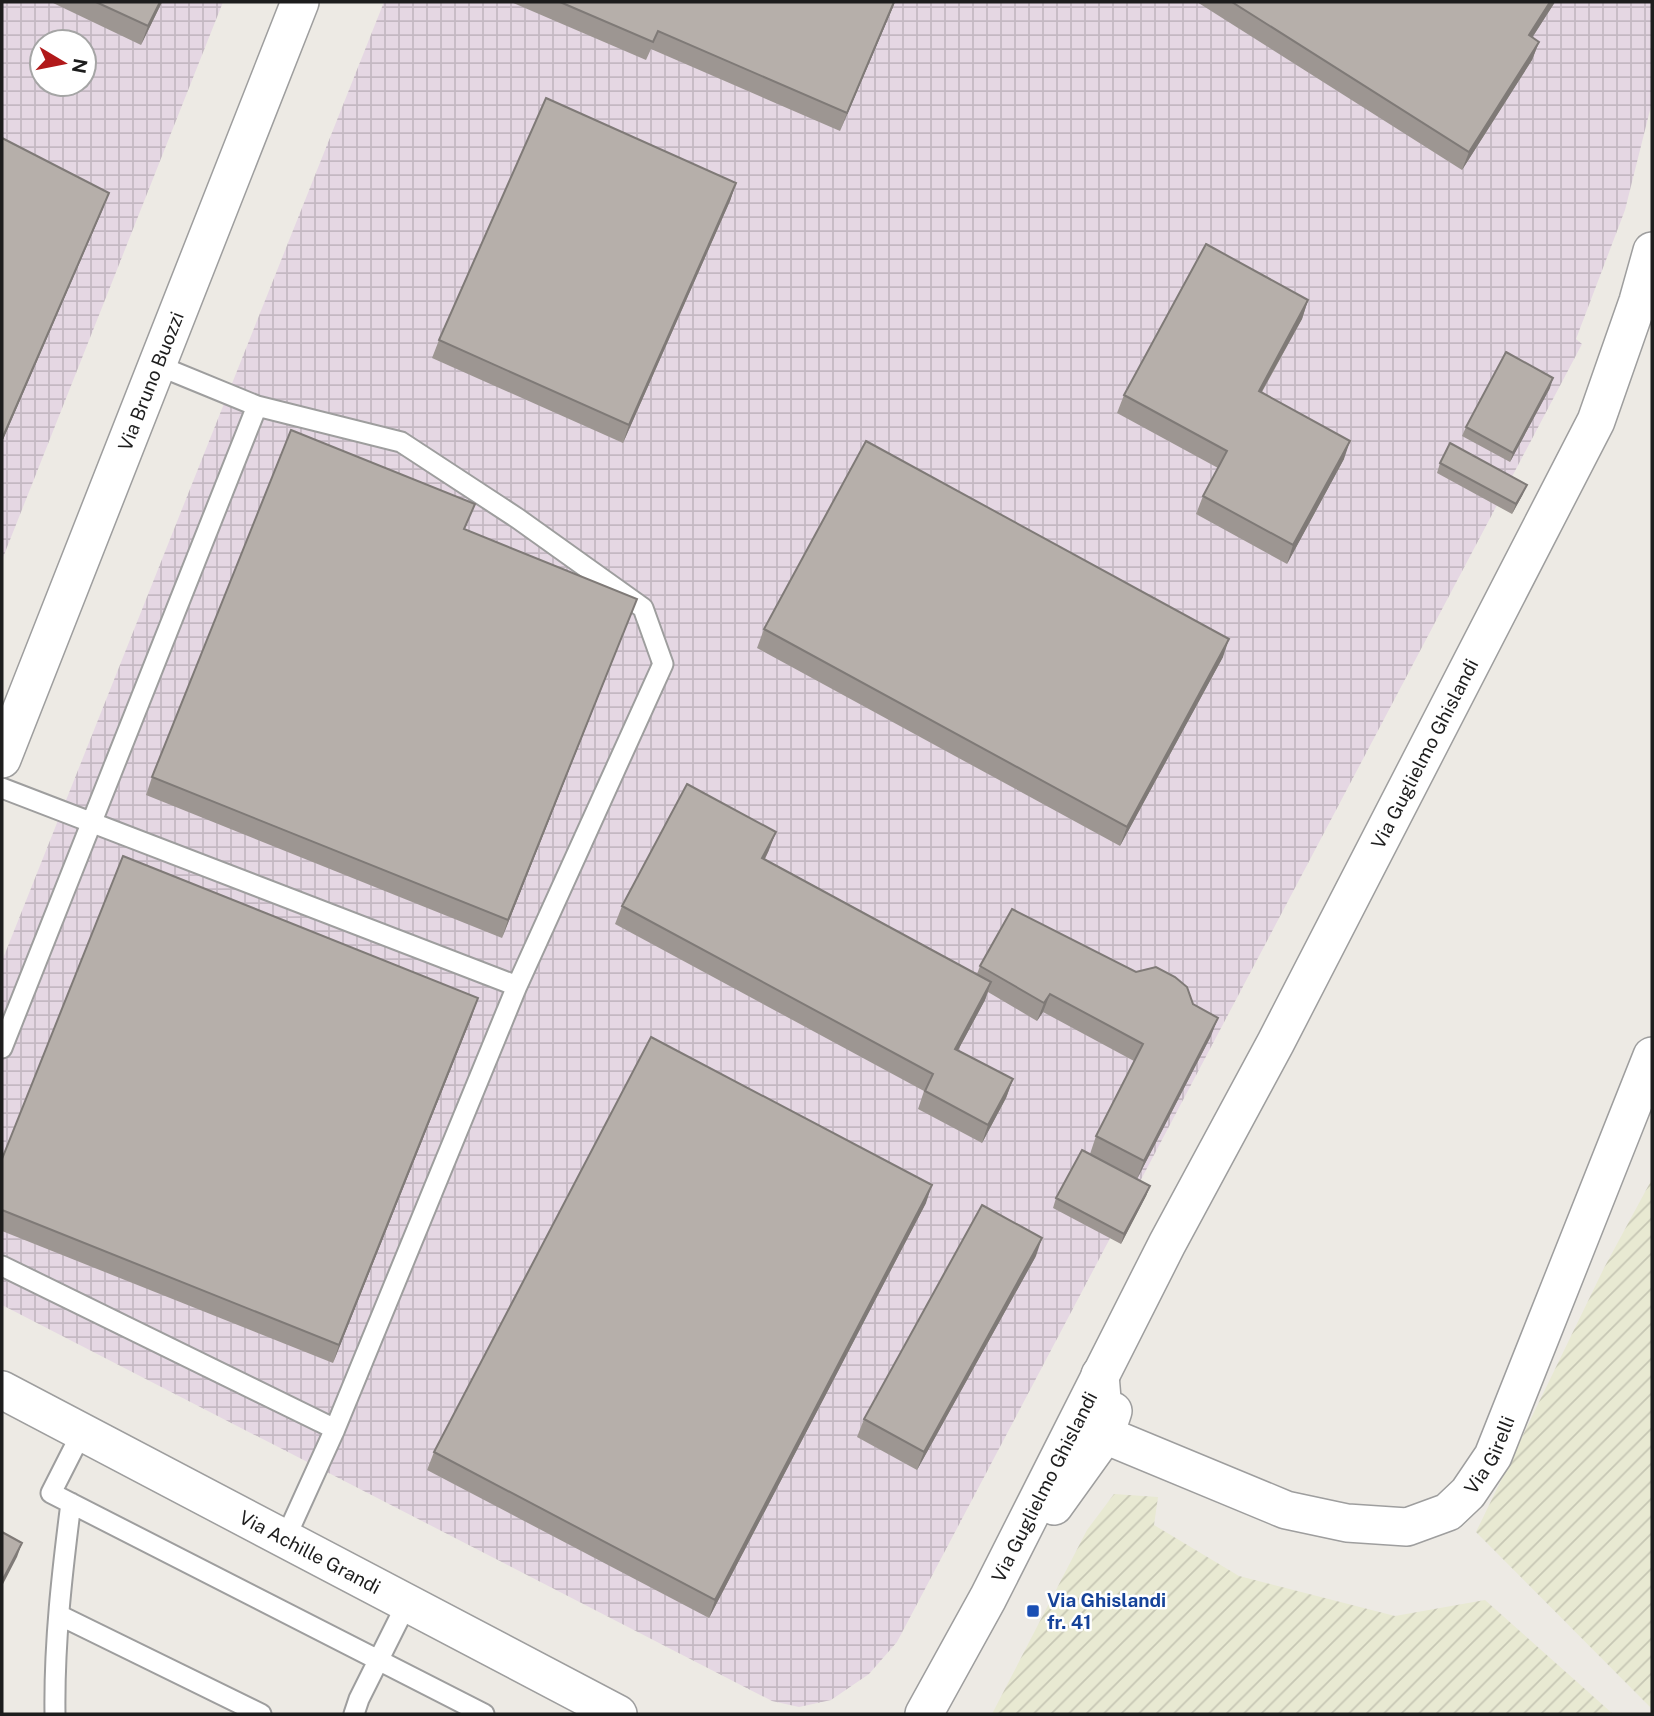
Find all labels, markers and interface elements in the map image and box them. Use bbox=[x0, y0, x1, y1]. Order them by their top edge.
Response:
north arrow bbox=[28, 28, 98, 98]
text: N bbox=[68, 57, 92, 75]
street label: Via Bruno Buozzi bbox=[113, 308, 188, 454]
street label: Via Guglielmo Ghislandi bbox=[1367, 655, 1483, 852]
street label: Via Guglielmo Ghislandi bbox=[987, 1388, 1101, 1586]
street label: Via Girelli bbox=[1460, 1413, 1519, 1498]
street label: Via Achille Grandi bbox=[236, 1506, 384, 1598]
place label: Via Ghislandi fr. 41 bbox=[1047, 1589, 1166, 1633]
marker: Via Ghislandi fr. 41 bbox=[1025, 1603, 1041, 1619]

